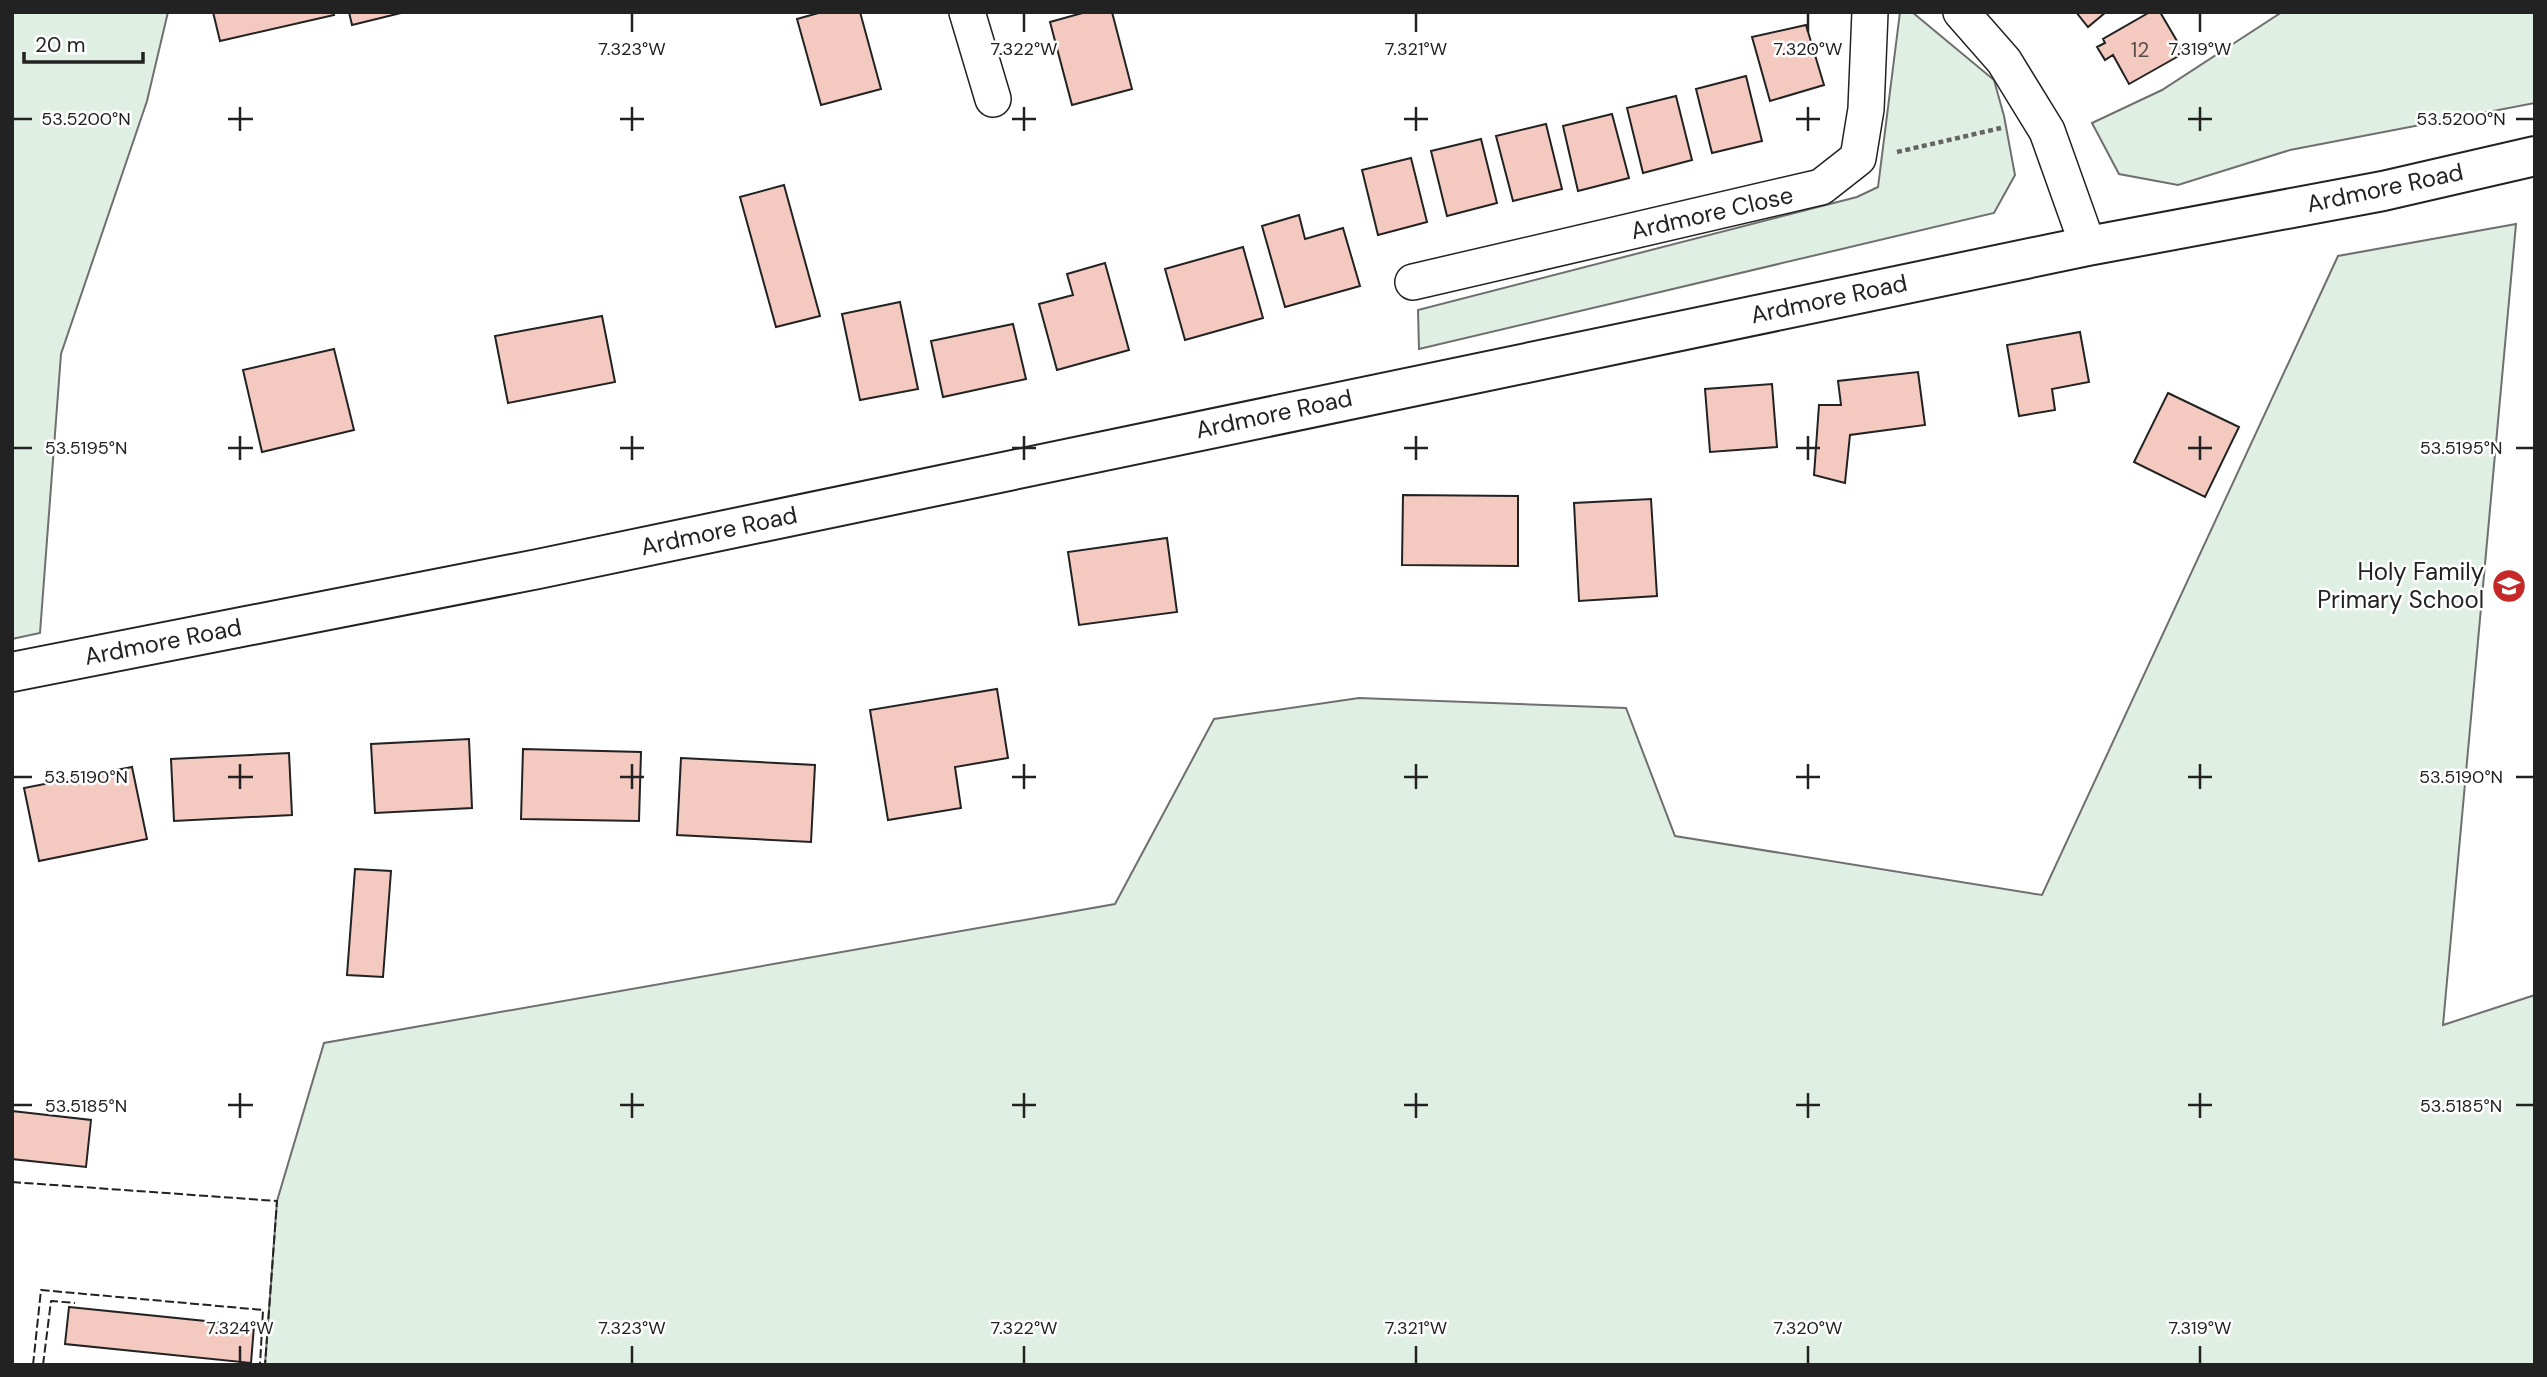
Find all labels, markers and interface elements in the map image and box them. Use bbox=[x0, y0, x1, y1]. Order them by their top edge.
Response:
scale bar bbox=[24, 21, 144, 65]
text: 20 m bbox=[35, 31, 86, 59]
house number: 12 bbox=[2131, 36, 2149, 64]
text: 7.323°W bbox=[598, 37, 666, 61]
text: 7.322°W bbox=[990, 37, 1058, 61]
text: 7.321°W bbox=[1385, 37, 1447, 61]
text: 7.320°W bbox=[1774, 37, 1842, 61]
text: 7.319°W bbox=[2169, 37, 2231, 61]
text: 53.5200°N bbox=[41, 107, 131, 131]
text: 53.5200°N bbox=[2416, 107, 2506, 131]
street label: Ardmore Road bbox=[2304, 156, 2466, 219]
street label: Ardmore Close bbox=[1628, 179, 1796, 246]
street label: Ardmore Road bbox=[1748, 267, 1910, 330]
street label: Ardmore Road bbox=[1193, 382, 1355, 445]
text: 53.5195°N bbox=[45, 436, 127, 460]
text: 53.5195°N bbox=[2420, 436, 2502, 460]
street label: Ardmore Road bbox=[638, 499, 800, 562]
place label: Holy Family Primary School bbox=[2317, 556, 2484, 615]
school or university icon: Holy Family Primary School bbox=[2490, 567, 2528, 605]
street label: Ardmore Road bbox=[82, 611, 244, 672]
text: 53.5190°N bbox=[44, 765, 128, 789]
text: 53.5190°N bbox=[2419, 765, 2503, 789]
text: 53.5185°N bbox=[45, 1094, 127, 1118]
text: 53.5185°N bbox=[2420, 1094, 2502, 1118]
text: 7.324°W bbox=[206, 1316, 274, 1340]
text: 7.323°W bbox=[598, 1316, 666, 1340]
text: 7.322°W bbox=[990, 1316, 1058, 1340]
text: 7.321°W bbox=[1385, 1316, 1447, 1340]
text: 7.320°W bbox=[1774, 1316, 1842, 1340]
text: 7.319°W bbox=[2169, 1316, 2231, 1340]

